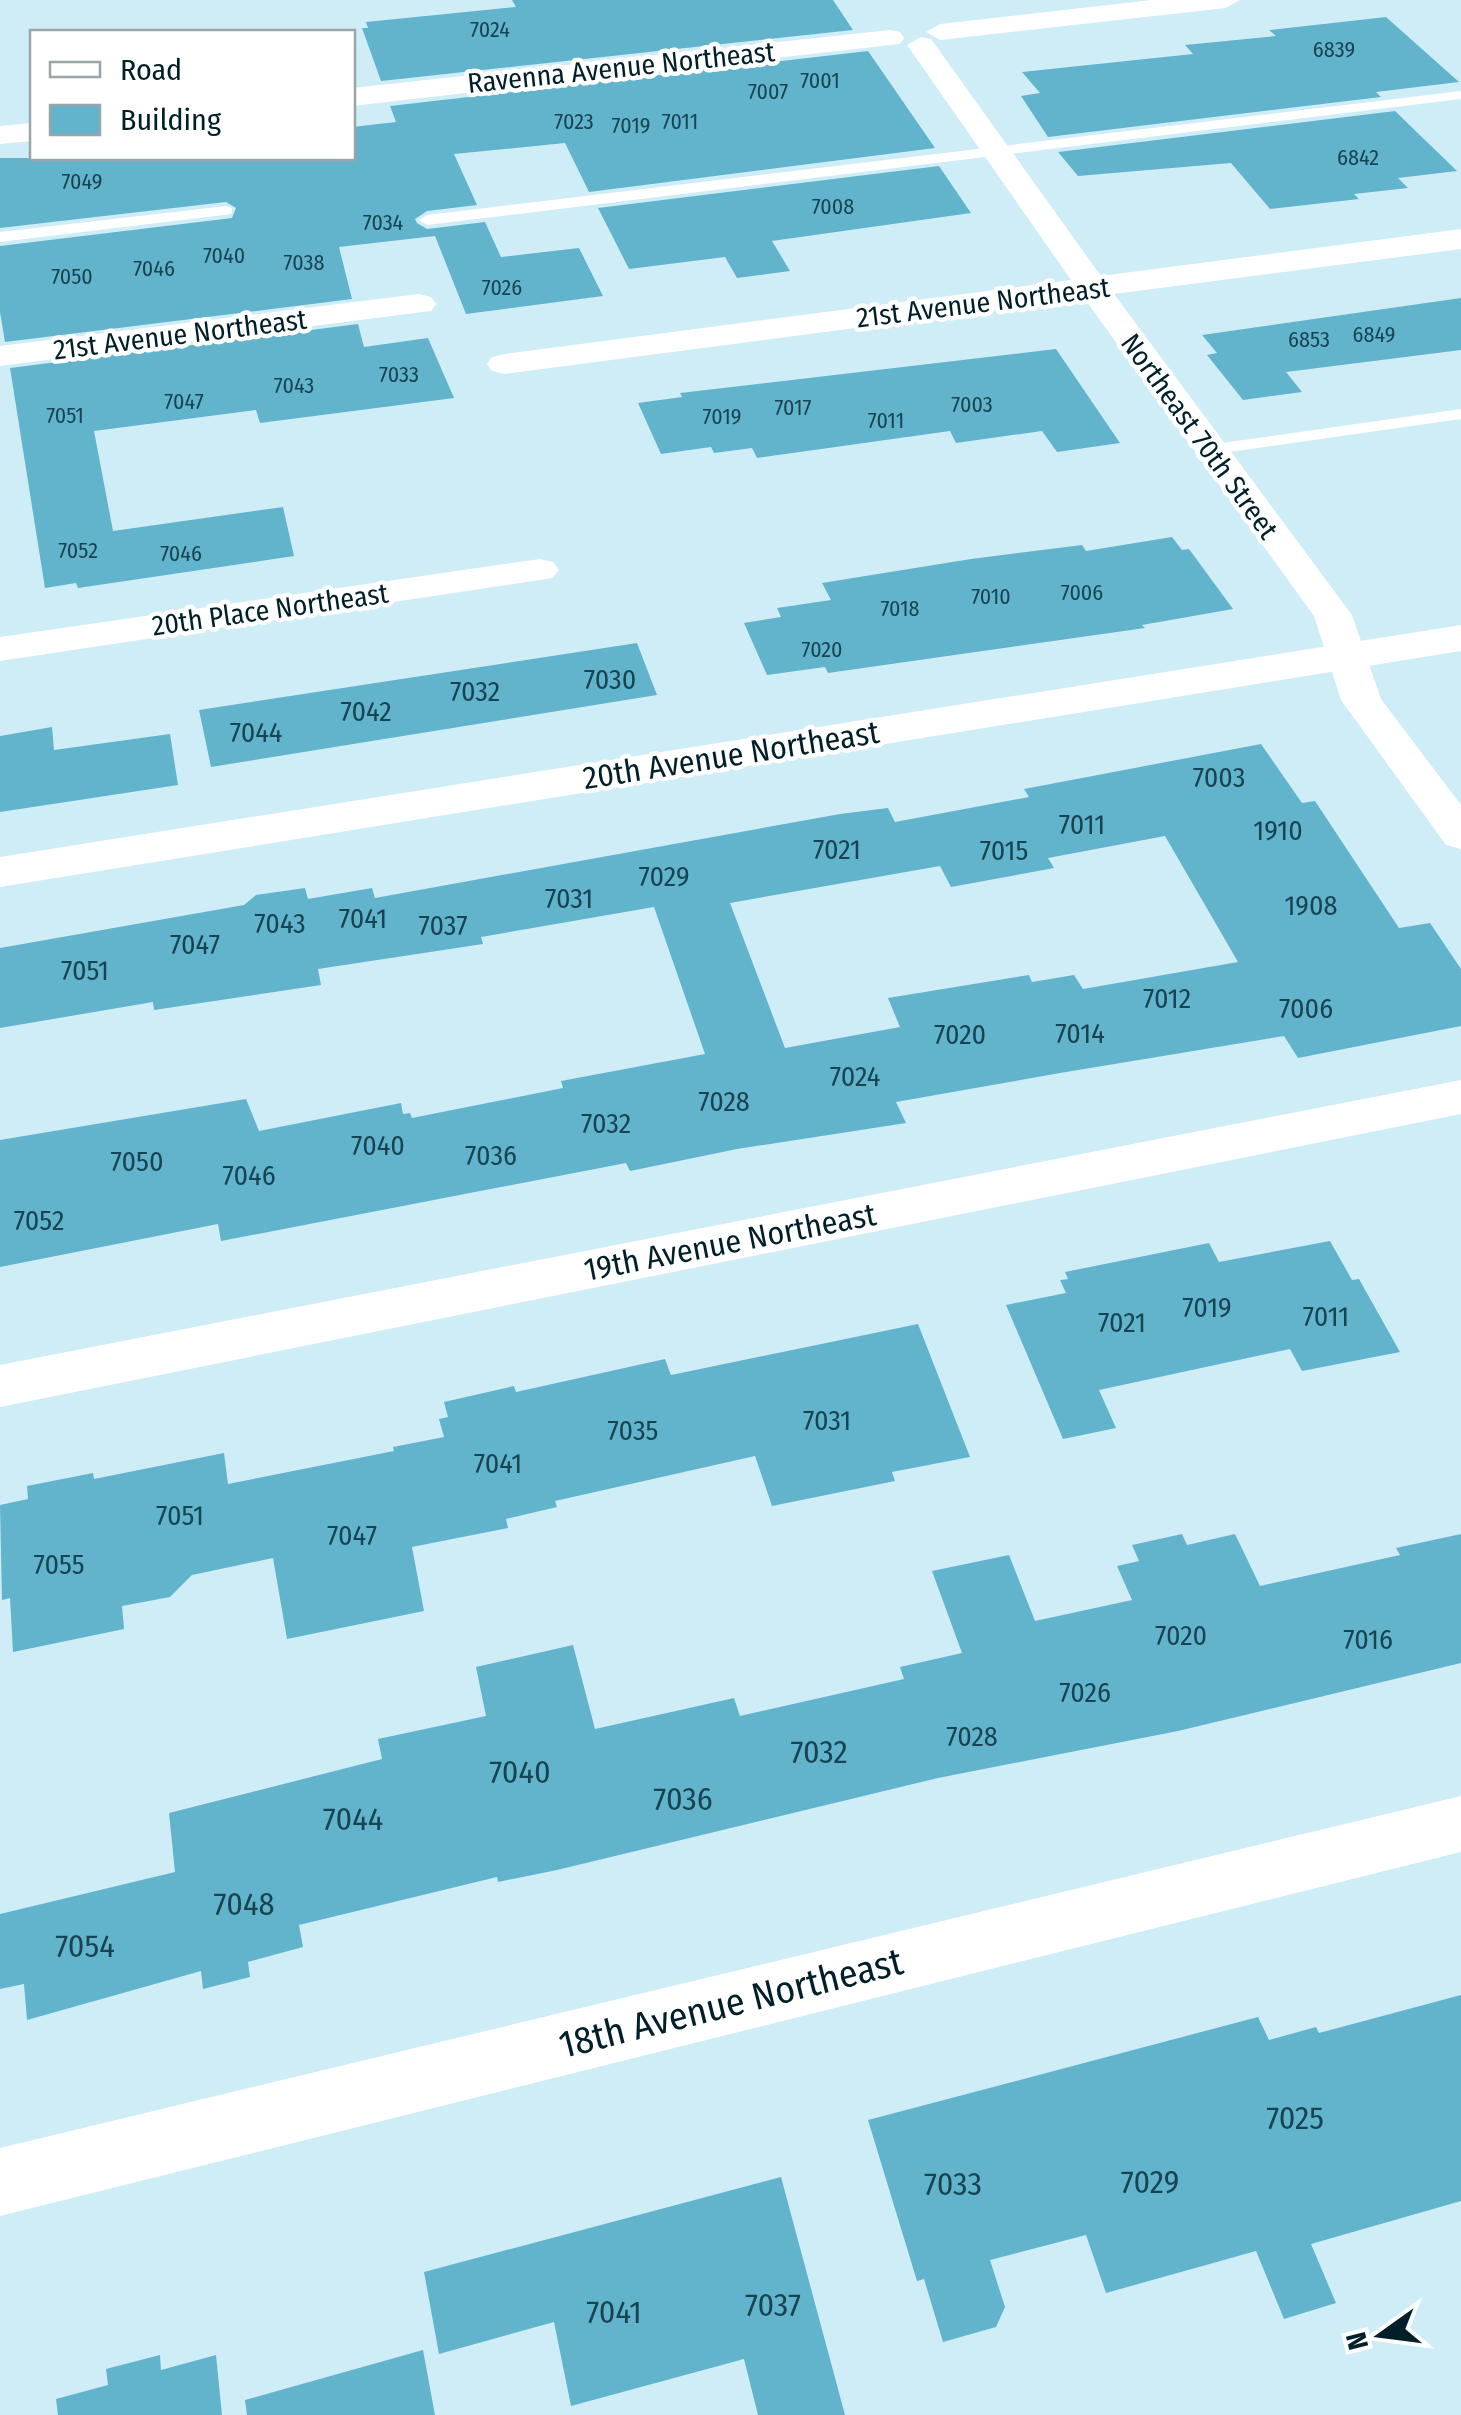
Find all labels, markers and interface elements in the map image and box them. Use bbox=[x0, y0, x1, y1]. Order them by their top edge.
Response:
house number: 7024 bbox=[470, 16, 510, 43]
legend bbox=[30, 30, 355, 160]
street label: Ravenna Avenue Northeast bbox=[466, 35, 777, 100]
house number: 6839 bbox=[1313, 36, 1355, 63]
text: Road bbox=[120, 52, 182, 88]
house number: 7001 bbox=[800, 67, 840, 94]
house number: 7007 bbox=[748, 78, 788, 105]
text: Building bbox=[120, 102, 222, 138]
house number: 7023 bbox=[554, 108, 594, 135]
house number: 7011 bbox=[662, 108, 698, 135]
house number: 7019 bbox=[612, 112, 650, 139]
house number: 6842 bbox=[1337, 144, 1379, 171]
house number: 7049 bbox=[61, 168, 103, 195]
house number: 7008 bbox=[812, 193, 854, 220]
house number: 7034 bbox=[363, 209, 404, 236]
house number: 7040 bbox=[203, 242, 245, 269]
house number: 7038 bbox=[284, 249, 324, 276]
house number: 7046 bbox=[133, 255, 175, 282]
house number: 7050 bbox=[51, 263, 93, 290]
street label: 21st Avenue Northeast bbox=[855, 270, 1112, 334]
house number: 7026 bbox=[482, 274, 522, 301]
street label: 21st Avenue Northeast bbox=[52, 302, 309, 366]
house number: 6849 bbox=[1353, 321, 1395, 348]
house number: 6853 bbox=[1288, 326, 1330, 353]
street label: Northeast 70th Street bbox=[1114, 327, 1285, 546]
house number: 7033 bbox=[379, 361, 419, 388]
house number: 7043 bbox=[274, 372, 314, 399]
house number: 7047 bbox=[164, 388, 204, 415]
house number: 7003 bbox=[951, 391, 993, 418]
house number: 7017 bbox=[774, 394, 812, 421]
house number: 7051 bbox=[46, 402, 84, 429]
house number: 7019 bbox=[703, 403, 741, 430]
house number: 7011 bbox=[868, 407, 904, 434]
house number: 7052 bbox=[58, 537, 98, 564]
house number: 7046 bbox=[160, 540, 202, 567]
street label: 20th Place Northeast bbox=[150, 576, 391, 642]
house number: 7006 bbox=[1061, 579, 1103, 606]
house number: 7010 bbox=[971, 583, 1011, 610]
house number: 7018 bbox=[880, 595, 920, 622]
house number: 7020 bbox=[801, 636, 843, 663]
house number: 7030 bbox=[584, 663, 636, 696]
house number: 7032 bbox=[450, 675, 500, 708]
house number: 7042 bbox=[340, 695, 392, 728]
street label: 20th Avenue Northeast bbox=[580, 713, 882, 797]
house number: 7044 bbox=[230, 716, 282, 749]
house number: 7003 bbox=[1193, 761, 1245, 794]
house number: 7011 bbox=[1059, 808, 1105, 841]
house number: 1910 bbox=[1253, 814, 1303, 847]
house number: 7021 bbox=[813, 833, 861, 866]
house number: 7015 bbox=[980, 834, 1028, 867]
house number: 7029 bbox=[638, 860, 690, 893]
house number: 7031 bbox=[545, 882, 593, 915]
house number: 1908 bbox=[1284, 889, 1338, 922]
house number: 7041 bbox=[339, 902, 387, 935]
house number: 7043 bbox=[254, 907, 306, 940]
house number: 7037 bbox=[418, 909, 468, 942]
house number: 7047 bbox=[170, 928, 220, 961]
house number: 7051 bbox=[61, 954, 109, 987]
house number: 7012 bbox=[1143, 982, 1191, 1015]
house number: 7006 bbox=[1279, 992, 1333, 1025]
house number: 7014 bbox=[1055, 1017, 1105, 1050]
house number: 7020 bbox=[934, 1018, 986, 1051]
house number: 7024 bbox=[830, 1060, 880, 1093]
house number: 7028 bbox=[698, 1085, 750, 1118]
house number: 7032 bbox=[581, 1107, 631, 1140]
house number: 7040 bbox=[351, 1129, 405, 1162]
house number: 7036 bbox=[465, 1139, 517, 1172]
house number: 7050 bbox=[110, 1145, 164, 1178]
house number: 7046 bbox=[222, 1159, 276, 1192]
street label: 19th Avenue Northeast bbox=[581, 1195, 880, 1289]
house number: 7052 bbox=[14, 1204, 64, 1237]
house number: 7019 bbox=[1182, 1291, 1232, 1324]
house number: 7011 bbox=[1303, 1300, 1349, 1333]
house number: 7021 bbox=[1098, 1306, 1146, 1339]
house number: 7031 bbox=[803, 1404, 851, 1437]
house number: 7035 bbox=[608, 1414, 658, 1447]
house number: 7041 bbox=[474, 1447, 522, 1480]
house number: 7051 bbox=[156, 1499, 204, 1532]
house number: 7047 bbox=[327, 1519, 377, 1552]
house number: 7055 bbox=[33, 1548, 85, 1581]
house number: 7020 bbox=[1155, 1619, 1207, 1652]
house number: 7016 bbox=[1343, 1623, 1393, 1656]
house number: 7026 bbox=[1059, 1676, 1111, 1709]
house number: 7028 bbox=[946, 1720, 998, 1753]
house number: 7032 bbox=[790, 1733, 848, 1771]
house number: 7040 bbox=[489, 1753, 551, 1791]
house number: 7036 bbox=[653, 1780, 713, 1818]
house number: 7044 bbox=[323, 1800, 383, 1838]
house number: 7048 bbox=[214, 1885, 274, 1923]
house number: 7054 bbox=[55, 1927, 115, 1965]
street label: 18th Avenue Northeast bbox=[554, 1938, 908, 2068]
house number: 7025 bbox=[1266, 2099, 1324, 2137]
house number: 7029 bbox=[1121, 2163, 1179, 2201]
house number: 7033 bbox=[924, 2165, 982, 2203]
north arrow bbox=[1331, 2285, 1431, 2385]
house number: 7037 bbox=[745, 2286, 801, 2324]
house number: 7041 bbox=[586, 2293, 642, 2331]
text: N bbox=[1339, 2329, 1375, 2353]

